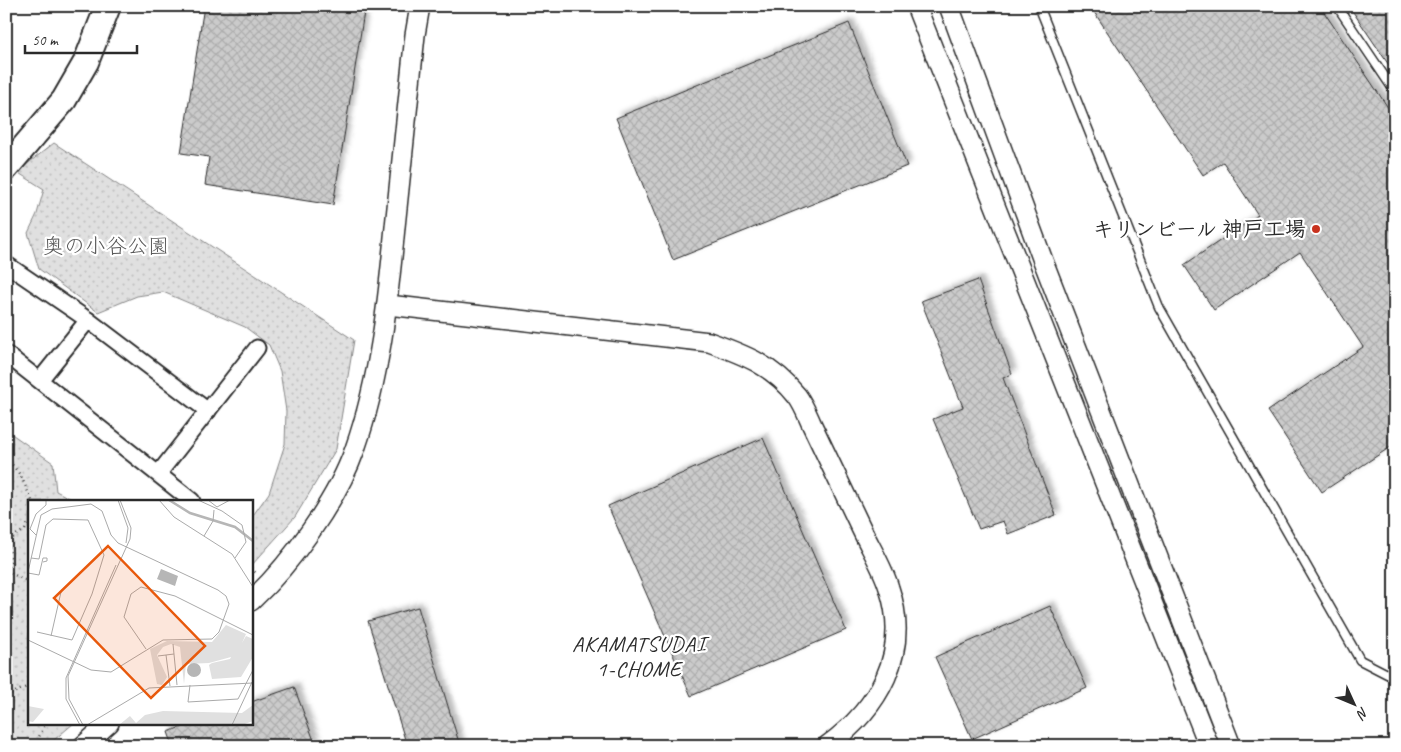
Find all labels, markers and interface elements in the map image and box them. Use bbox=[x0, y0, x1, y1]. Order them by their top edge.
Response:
scale bar bbox=[25, 22, 138, 54]
text: 50 m bbox=[32, 31, 59, 50]
place label: キリンビール 神戸工場 bbox=[1093, 216, 1306, 242]
marker: キリンビール 神戸工場 bbox=[1310, 223, 1322, 235]
park label: 奥の小谷公園 bbox=[43, 233, 169, 259]
inset map bbox=[28, 500, 252, 724]
district label: AKAMATSUDAI 1-CHOME bbox=[572, 630, 710, 683]
north arrow bbox=[1328, 680, 1378, 730]
text: N bbox=[1352, 704, 1372, 723]

